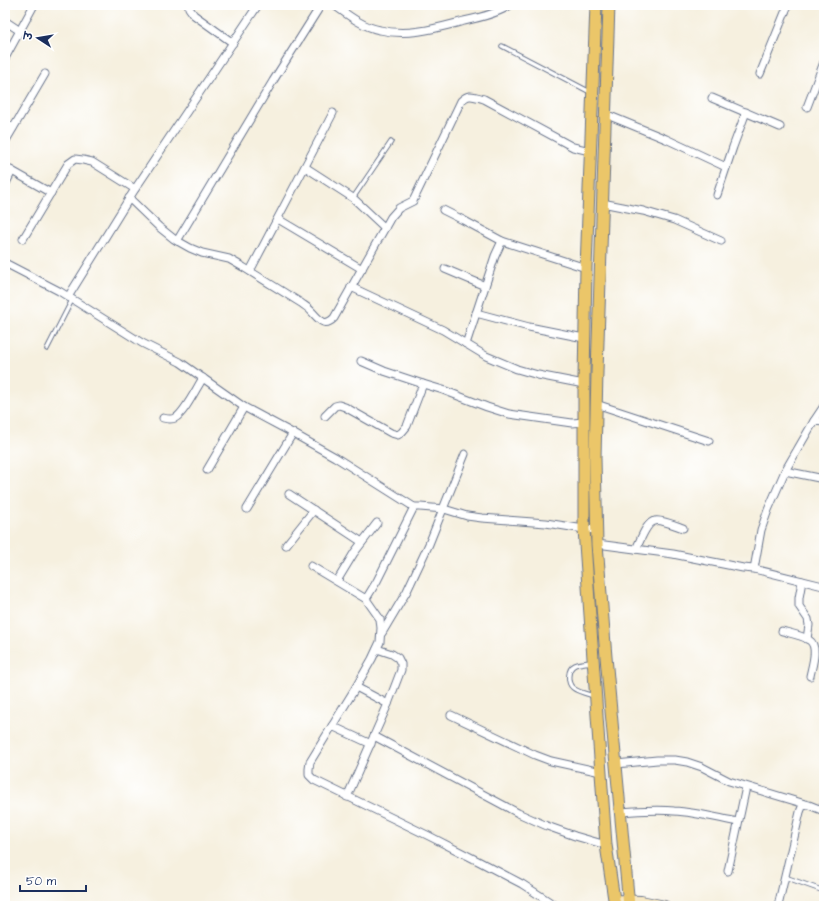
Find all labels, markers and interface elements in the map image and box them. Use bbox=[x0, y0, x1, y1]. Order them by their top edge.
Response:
north arrow bbox=[18, 18, 58, 58]
text: उ bbox=[20, 29, 37, 42]
scale bar bbox=[20, 867, 86, 893]
text: 50 m bbox=[26, 873, 57, 890]

